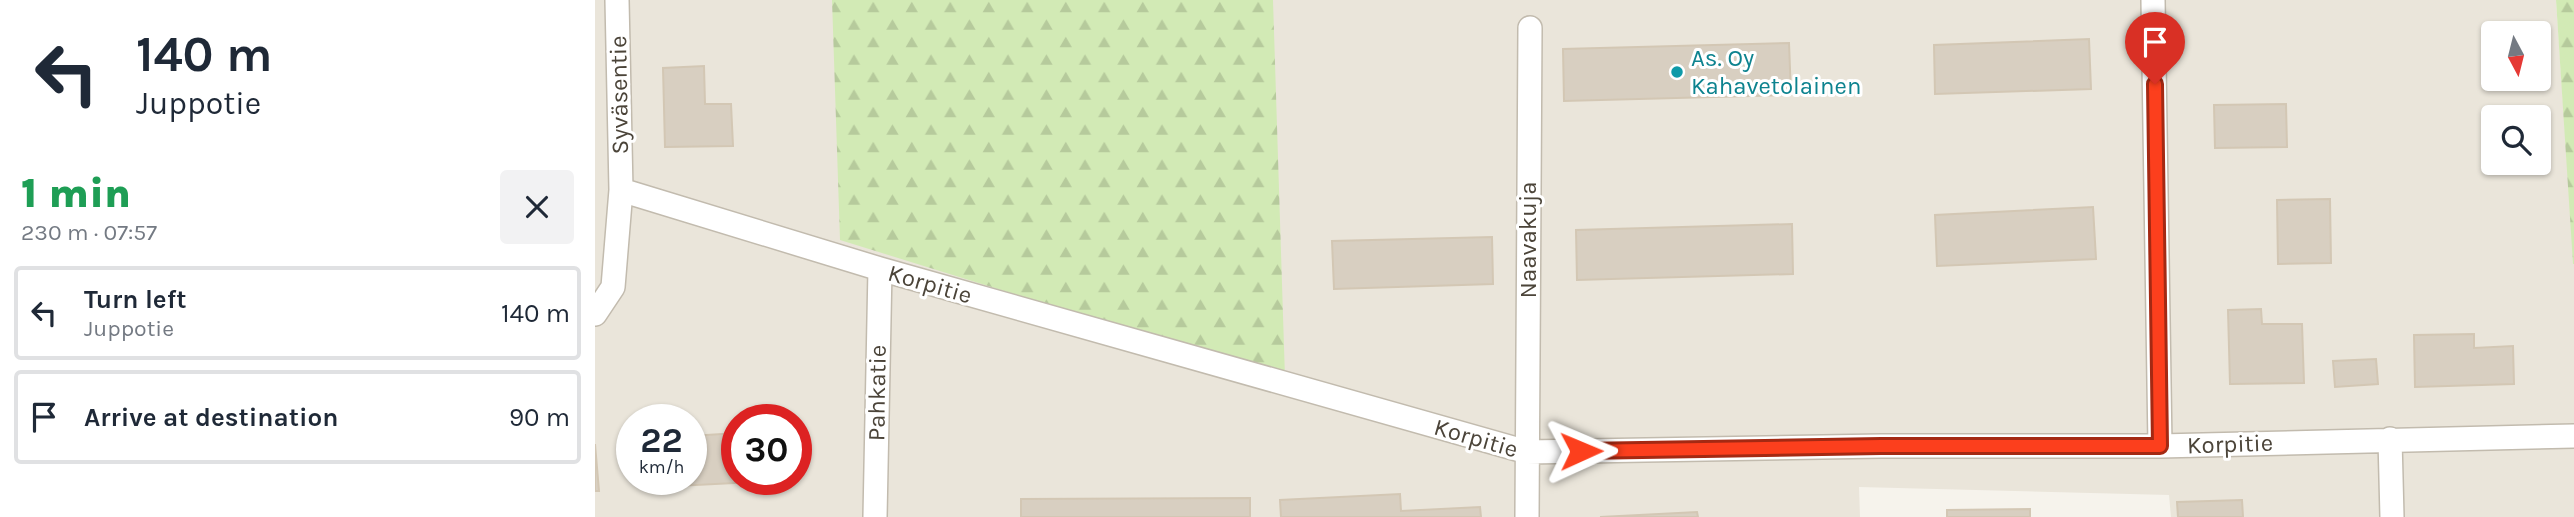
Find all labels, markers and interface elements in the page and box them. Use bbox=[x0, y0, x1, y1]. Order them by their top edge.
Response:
pin bbox=[2125, 12.0, 2185, 84]
north arrow bbox=[2481, 21, 2551, 91]
map controls bbox=[2481, 21, 2551, 175]
icon: arrive bbox=[2136, 23, 2174, 61]
text: 140 m bbox=[136, 26, 273, 83]
icon: left bbox=[21, 28, 112, 119]
street label: Syväsentie bbox=[604, 35, 634, 155]
place label: As. Oy Kahavetolainen bbox=[1691, 44, 1861, 100]
marker: As. Oy Kahavetolainen bbox=[1669, 64, 1685, 80]
text: Juppotie bbox=[136, 85, 261, 122]
button: search bbox=[2481, 105, 2551, 175]
text: 1 min bbox=[21, 168, 131, 218]
button: close bbox=[500, 170, 574, 244]
street label: Naavakuja bbox=[1514, 182, 1542, 298]
text: 230 m · 07:57 bbox=[21, 219, 157, 246]
street label: Korpitie bbox=[885, 259, 975, 309]
text: Turn left bbox=[84, 284, 186, 315]
icon: left bbox=[25, 294, 63, 332]
text: 140 m bbox=[501, 298, 570, 329]
text: Juppotie bbox=[84, 315, 174, 342]
street label: Pahkatie bbox=[862, 345, 892, 441]
icon: arrive bbox=[25, 398, 63, 436]
text: Arrive at destination bbox=[84, 402, 338, 433]
text: 90 m bbox=[509, 402, 570, 433]
speed limit sign: 30 bbox=[721, 404, 812, 495]
street label: Korpitie bbox=[1431, 413, 1521, 463]
position arrow bbox=[1544, 414, 1618, 488]
text: 22 bbox=[640, 420, 683, 461]
street label: Korpitie bbox=[2187, 429, 2273, 459]
text: km/h bbox=[639, 456, 684, 478]

